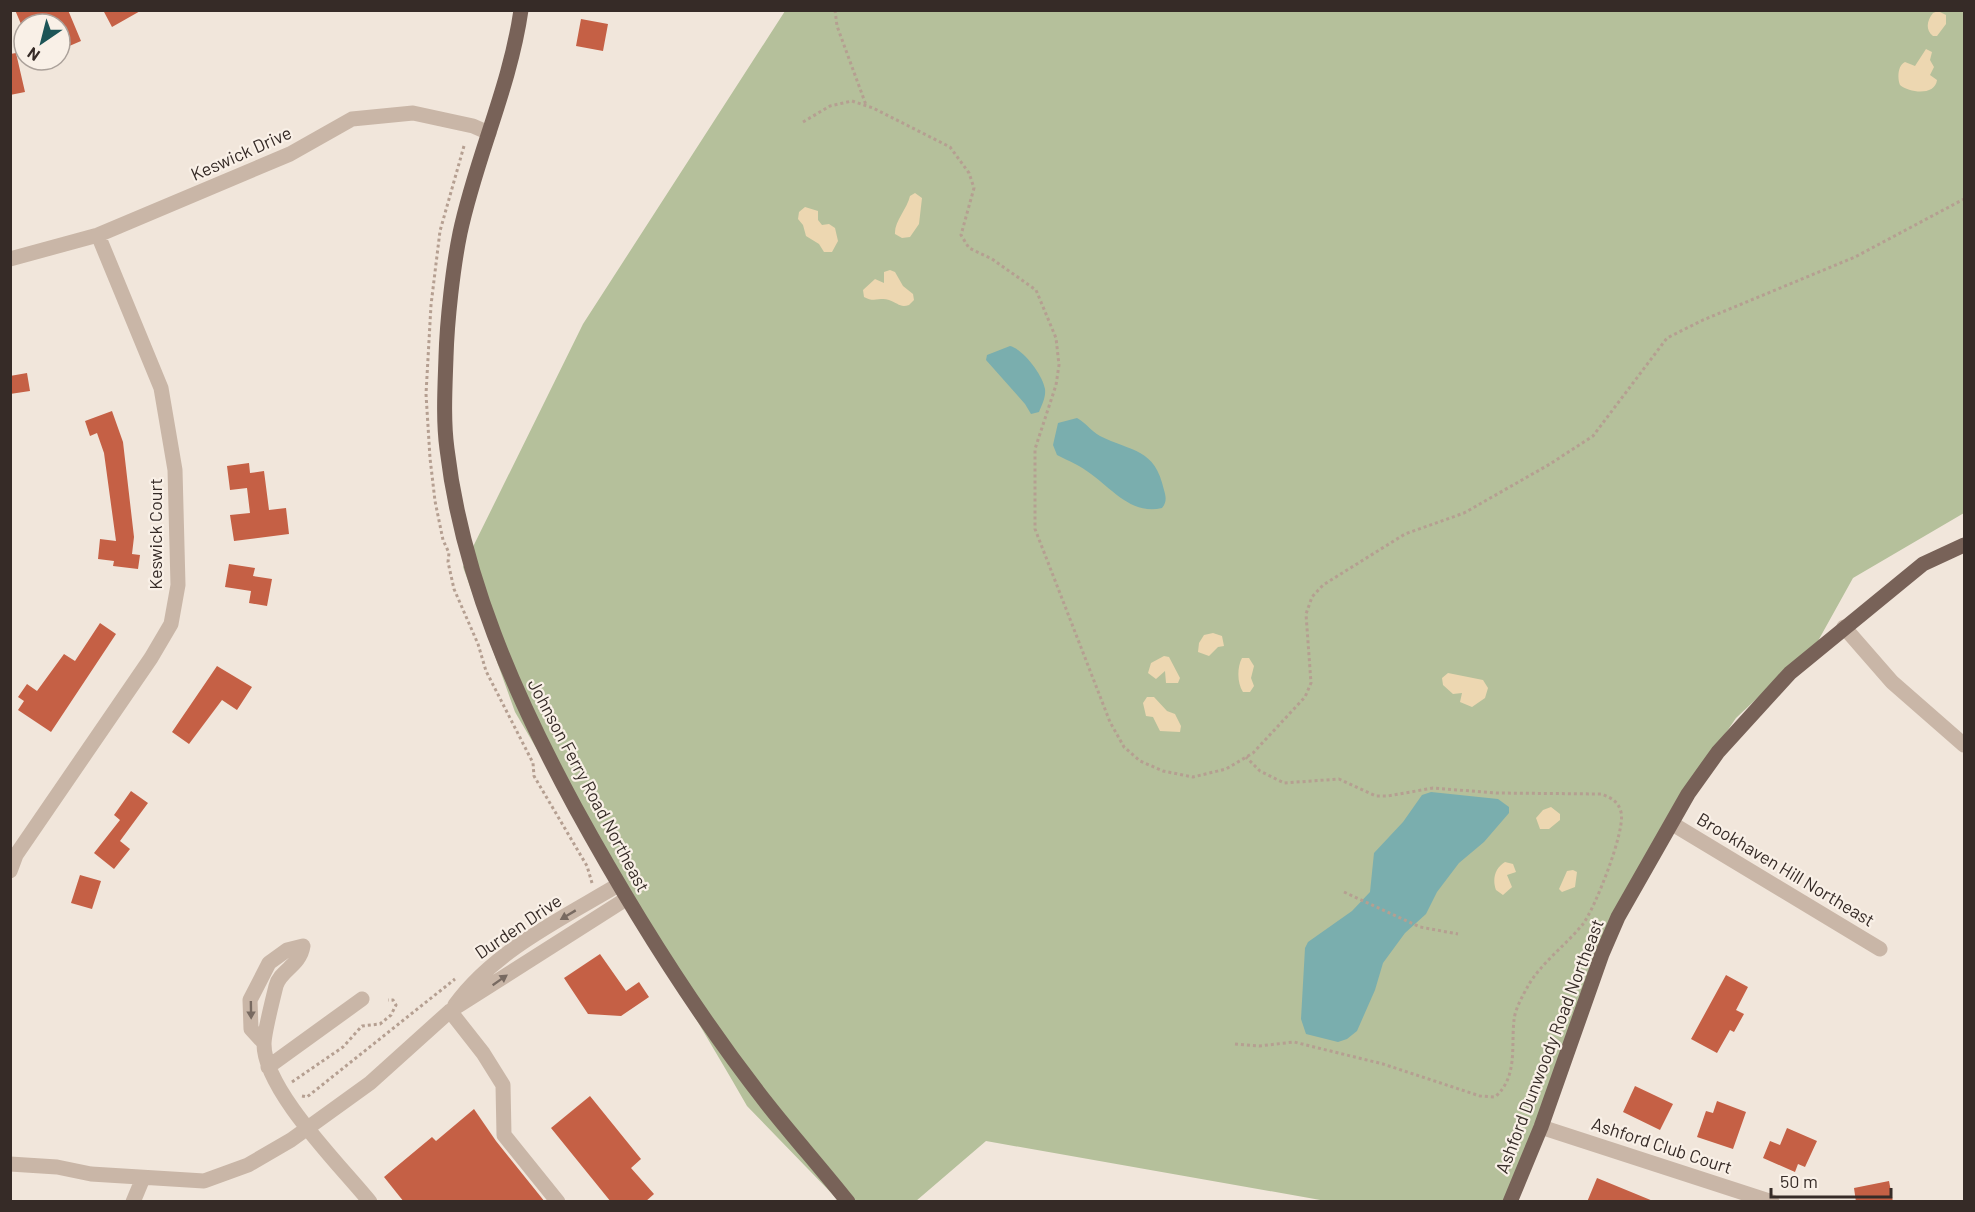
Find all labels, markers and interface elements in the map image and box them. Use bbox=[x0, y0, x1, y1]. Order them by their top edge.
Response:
north arrow bbox=[12, 12, 72, 72]
text: N bbox=[23, 44, 43, 66]
street label: Keswick Drive bbox=[187, 121, 295, 185]
street label: Keswick Court bbox=[144, 478, 166, 590]
street label: Johnson Ferry Road Northeast bbox=[523, 675, 655, 895]
street label: Brookhaven Hill Northeast bbox=[1693, 807, 1879, 931]
street label: Durden Drive bbox=[470, 889, 566, 963]
one-way arrow bbox=[560, 910, 576, 921]
street label: Ashford Dunwoody Road Northeast bbox=[1490, 916, 1608, 1176]
one-way arrow bbox=[492, 975, 507, 987]
one-way arrow bbox=[246, 1000, 255, 1019]
street label: Ashford Club Court bbox=[1589, 1112, 1735, 1178]
scale bar bbox=[1771, 1161, 1891, 1199]
text: 50 m bbox=[1780, 1170, 1818, 1192]

